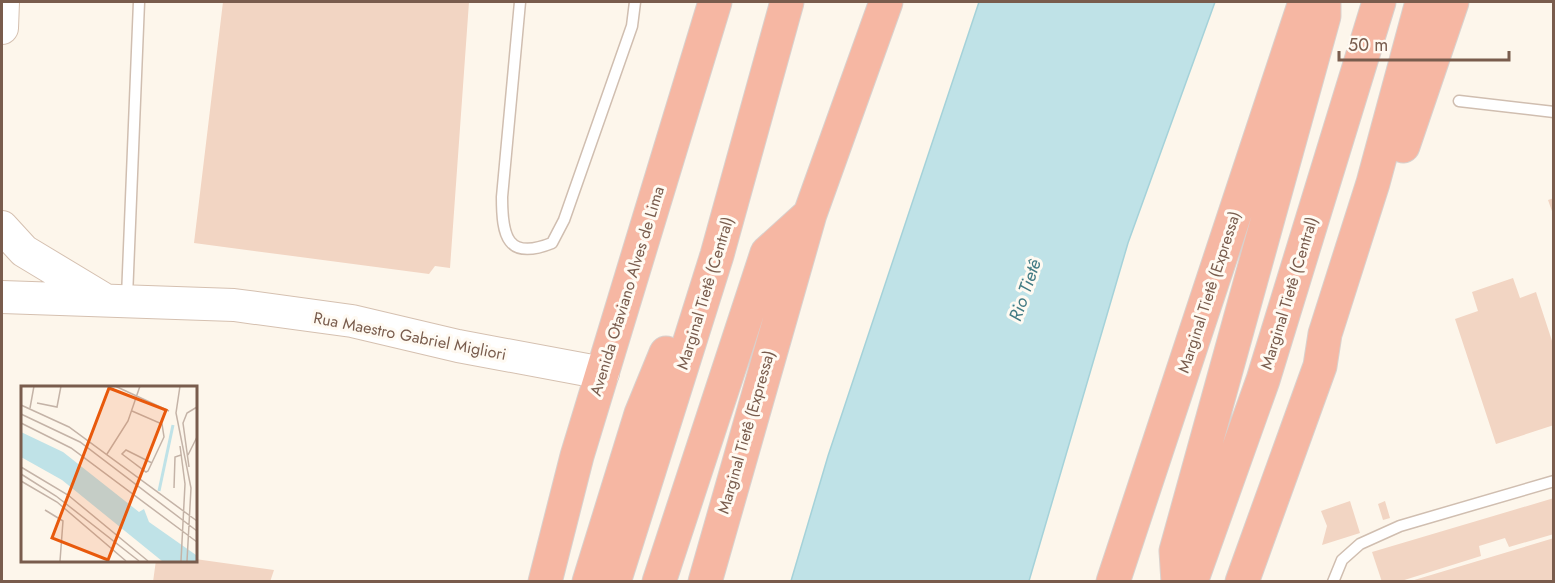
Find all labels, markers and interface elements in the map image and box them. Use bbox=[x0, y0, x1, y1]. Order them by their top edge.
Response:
scale bar bbox=[1339, 24, 1508, 62]
text: 50 m bbox=[1348, 32, 1388, 58]
street label: Avenida Otaviano Alves de Lima bbox=[584, 183, 670, 399]
street label: Marginal Tietê (Expressa) bbox=[1172, 208, 1246, 376]
street label: Marginal Tietê (Central) bbox=[671, 214, 739, 372]
street label: Marginal Tietê (Central) bbox=[1255, 214, 1323, 372]
water label: Rio Tietê bbox=[1002, 255, 1048, 325]
street label: Rua Maestro Gabriel Migliori bbox=[312, 306, 508, 366]
street label: Marginal Tietê (Expressa) bbox=[712, 348, 780, 516]
inset map bbox=[21, 386, 196, 562]

